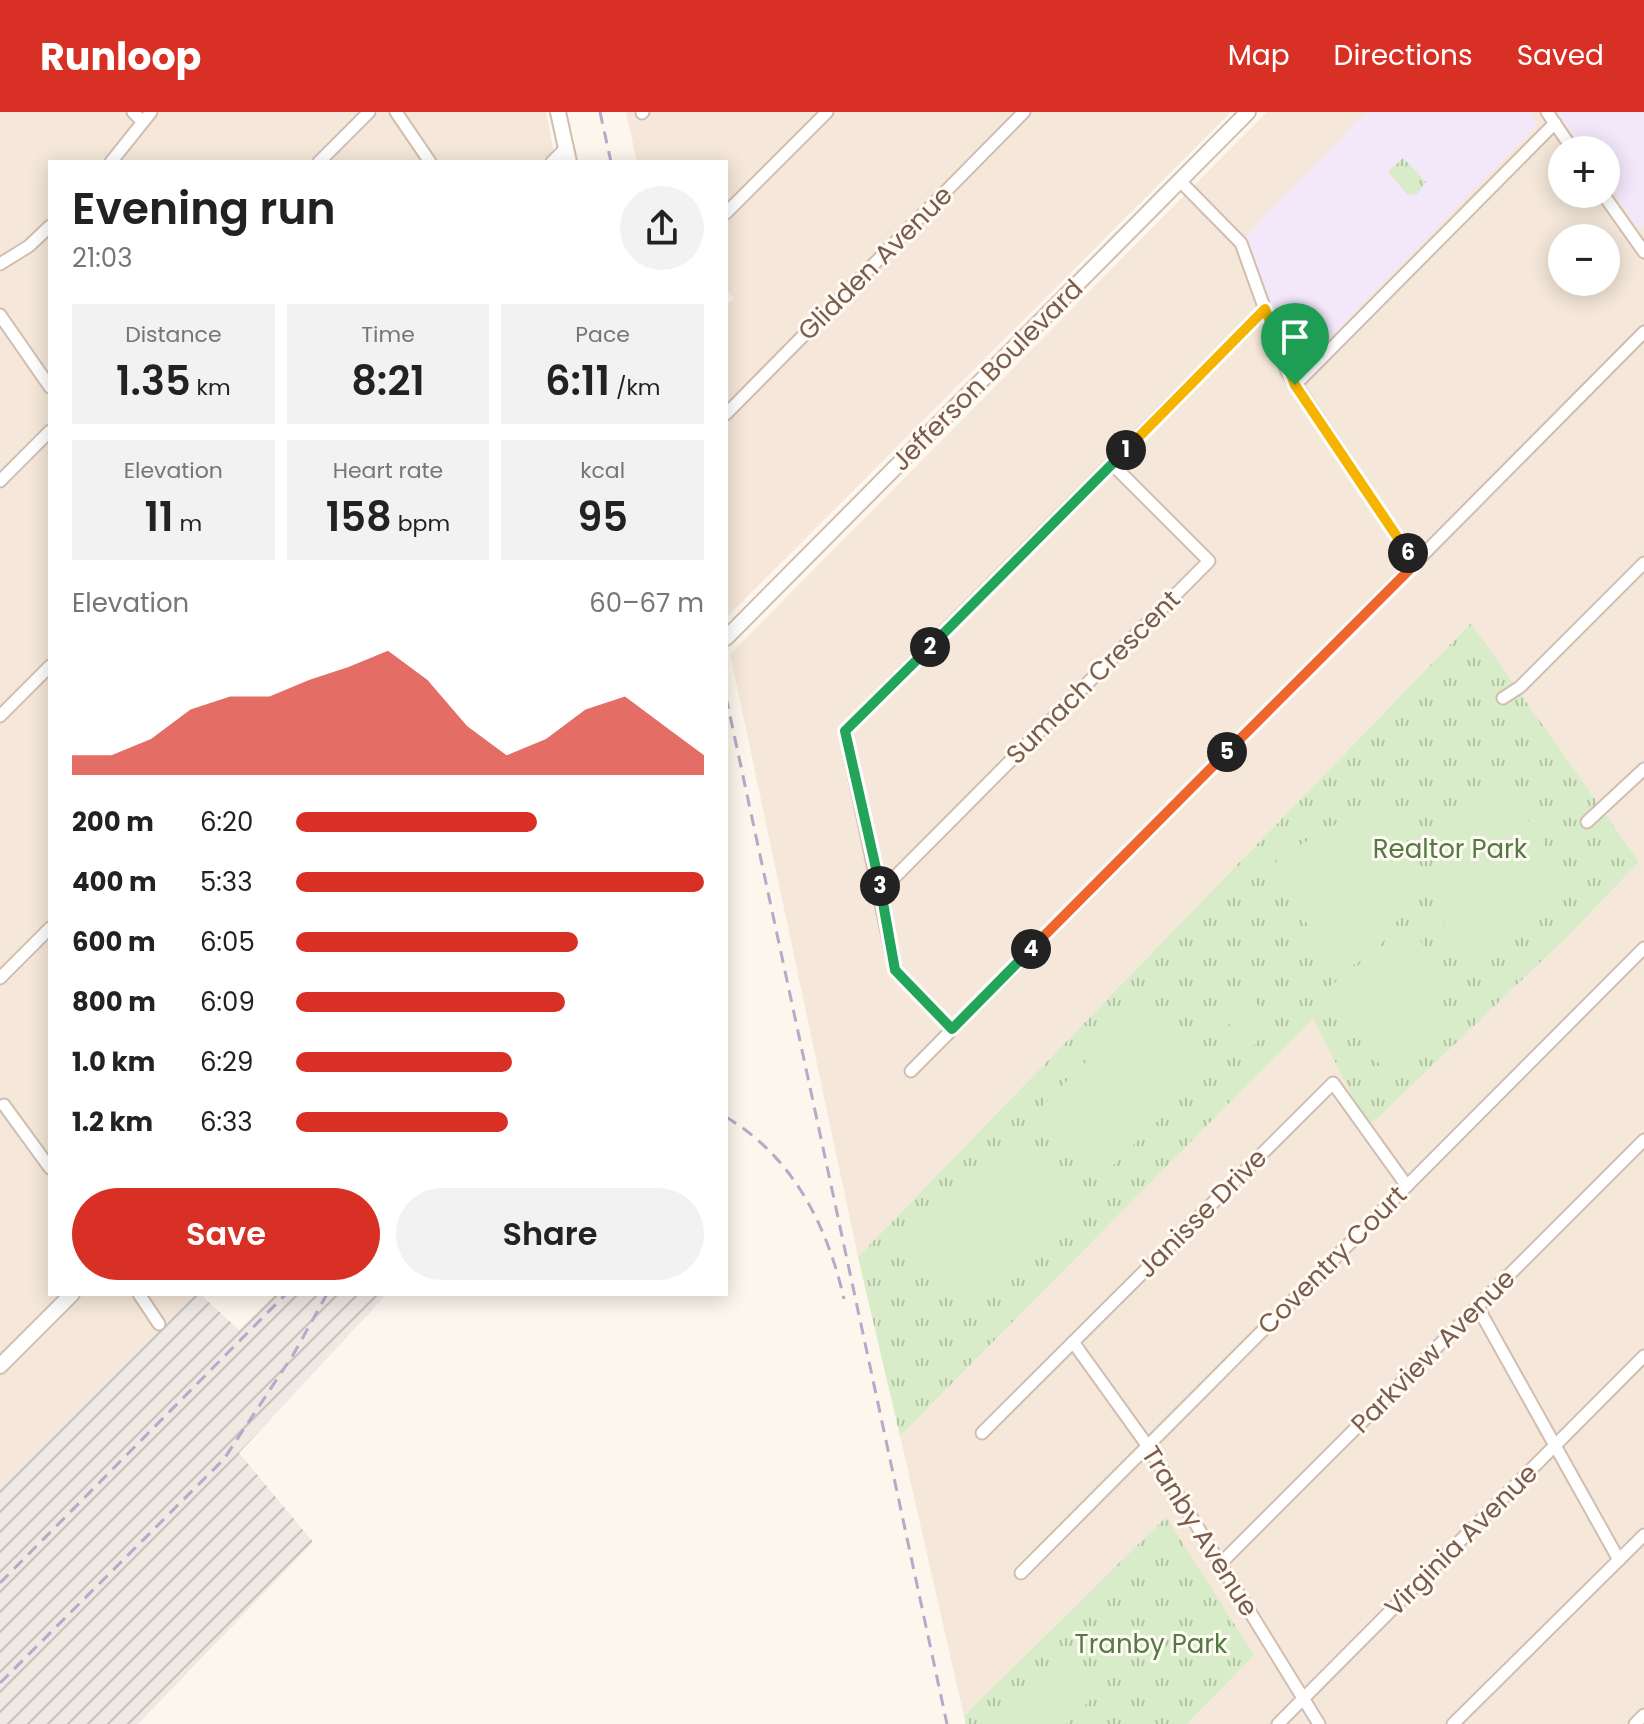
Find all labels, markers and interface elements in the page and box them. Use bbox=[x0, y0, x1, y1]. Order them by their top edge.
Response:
text: Runloop bbox=[40, 30, 201, 83]
text: Map bbox=[1228, 36, 1290, 75]
text: Directions bbox=[1334, 36, 1473, 75]
text: Saved bbox=[1517, 36, 1604, 75]
map controls bbox=[1548, 136, 1620, 296]
button: + bbox=[1548, 136, 1620, 208]
text: Evening run bbox=[72, 178, 336, 239]
street label: Glidden Avenue bbox=[790, 178, 960, 348]
button: share bbox=[620, 186, 704, 270]
button: − bbox=[1548, 224, 1620, 296]
text: 21:03 bbox=[72, 240, 132, 276]
street label: Jefferson Boulevard bbox=[883, 271, 1091, 479]
pin bbox=[1261, 303, 1329, 385]
icon: arrive bbox=[1273, 315, 1317, 359]
text: Distance bbox=[125, 319, 222, 350]
text: Time bbox=[361, 319, 415, 350]
text: Pace bbox=[575, 319, 630, 350]
text: 1.35 bbox=[116, 353, 191, 409]
text: 8:21 bbox=[351, 353, 425, 409]
text: 6:11 bbox=[545, 353, 610, 409]
text: km bbox=[191, 372, 231, 403]
text: /km bbox=[610, 372, 660, 403]
pin: 1 bbox=[1106, 430, 1146, 470]
text: 1 bbox=[1122, 434, 1130, 465]
text: Elevation bbox=[124, 455, 223, 486]
text: Heart rate bbox=[333, 455, 443, 486]
text: kcal bbox=[580, 455, 625, 486]
text: 11 bbox=[145, 489, 174, 545]
text: 158 bbox=[326, 489, 392, 545]
text: 95 bbox=[577, 489, 628, 545]
text: m bbox=[174, 508, 202, 539]
text: bpm bbox=[392, 508, 450, 539]
pin: 6 bbox=[1388, 533, 1428, 573]
text: 6 bbox=[1401, 537, 1415, 568]
street label: Sumach Crescent bbox=[998, 582, 1188, 772]
text: Elevation bbox=[72, 585, 189, 621]
text: 60–67 m bbox=[589, 585, 704, 621]
pin: 2 bbox=[910, 627, 950, 667]
text: 2 bbox=[924, 631, 936, 662]
pin: 5 bbox=[1207, 732, 1247, 772]
text: 5 bbox=[1220, 736, 1234, 767]
text: 200 m bbox=[72, 804, 154, 840]
text: 6:20 bbox=[200, 804, 253, 840]
park label: Realtor Park bbox=[1373, 831, 1528, 867]
text: 400 m bbox=[72, 864, 157, 900]
text: 5:33 bbox=[200, 864, 253, 900]
pin: 3 bbox=[860, 866, 900, 906]
text: 3 bbox=[873, 870, 887, 901]
text: 600 m bbox=[72, 924, 156, 960]
text: 6:05 bbox=[200, 924, 255, 960]
pin: 4 bbox=[1011, 929, 1051, 969]
text: 4 bbox=[1024, 933, 1038, 964]
text: 800 m bbox=[72, 984, 156, 1020]
text: 6:09 bbox=[200, 984, 255, 1020]
text: 1.0 km bbox=[72, 1044, 155, 1080]
text: 6:29 bbox=[200, 1044, 253, 1080]
text: 1.2 km bbox=[72, 1104, 153, 1140]
text: 6:33 bbox=[200, 1104, 253, 1140]
street label: Janisse Drive bbox=[1129, 1140, 1275, 1286]
street label: Coventry Court bbox=[1250, 1178, 1414, 1342]
button: Save bbox=[72, 1188, 380, 1280]
button: Share bbox=[396, 1188, 704, 1280]
street label: Parkview Avenue bbox=[1343, 1261, 1523, 1441]
street label: Tranby Avenue bbox=[1133, 1439, 1267, 1623]
street label: Virginia Avenue bbox=[1377, 1456, 1545, 1624]
park label: Tranby Park bbox=[1075, 1626, 1228, 1662]

